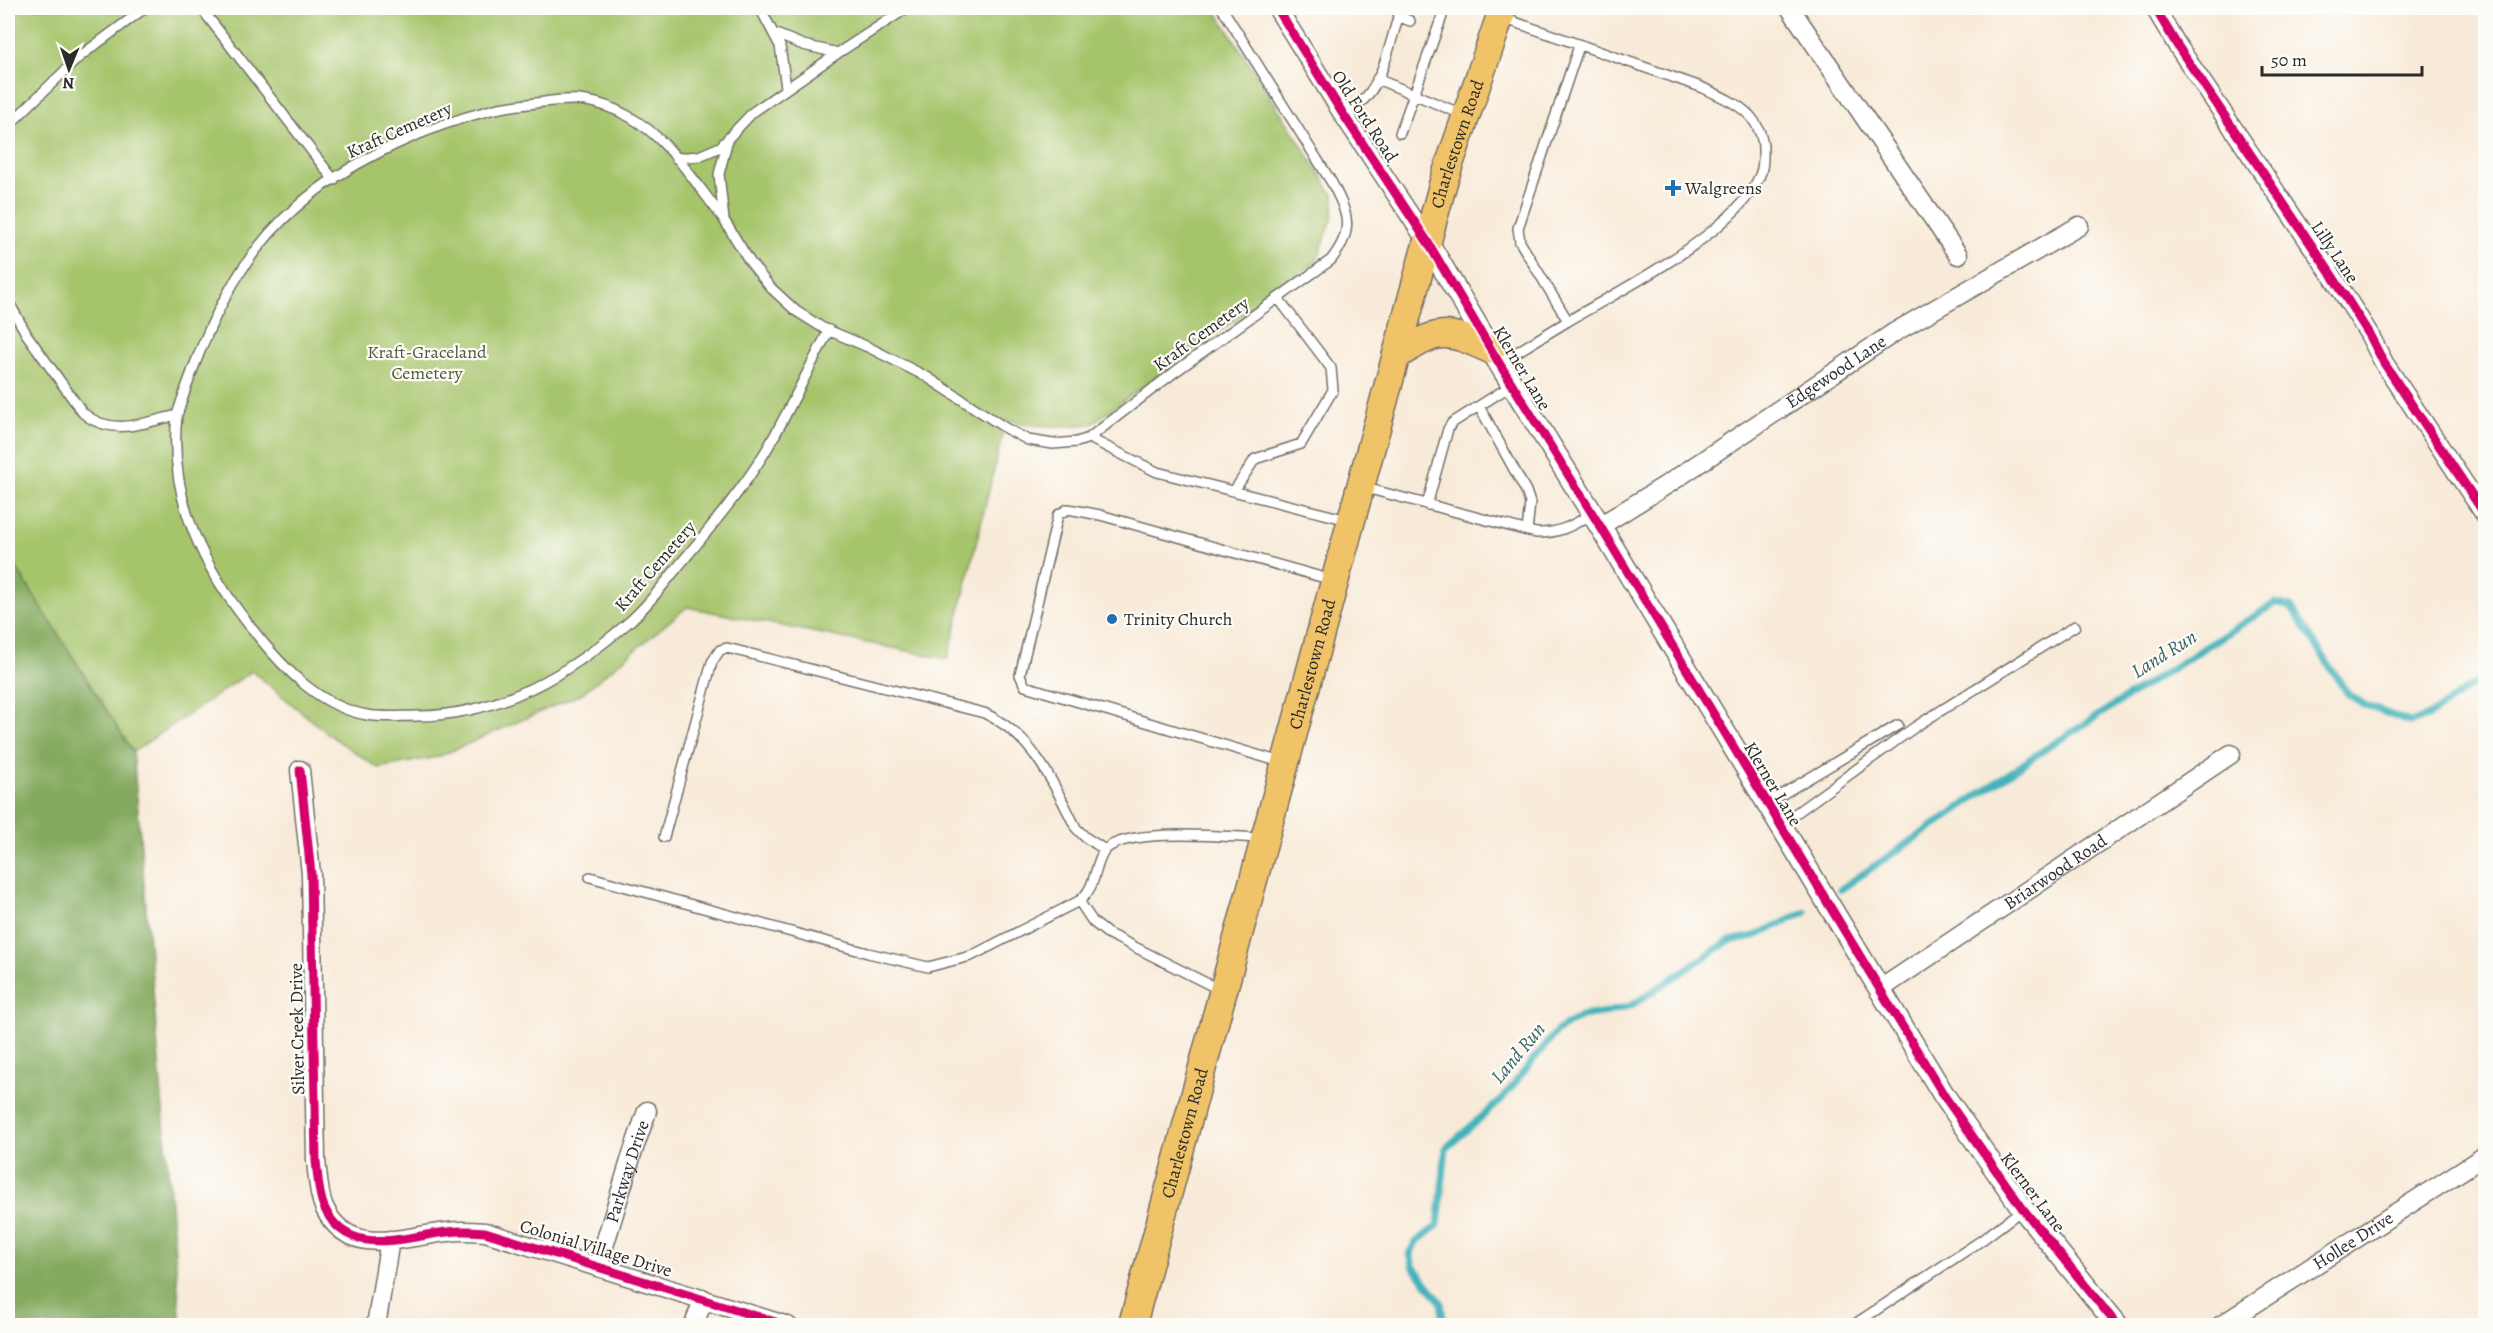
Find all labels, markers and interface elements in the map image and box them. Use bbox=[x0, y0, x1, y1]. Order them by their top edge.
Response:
north arrow bbox=[39, 39, 99, 99]
scale bar bbox=[2262, 39, 2422, 77]
text: 50 m bbox=[2271, 48, 2307, 72]
street label: Old Ford Road bbox=[1326, 65, 1404, 167]
text: N bbox=[62, 72, 75, 94]
street label: Charlestown Road bbox=[1425, 76, 1490, 211]
street label: Kraft Cemetery bbox=[343, 96, 456, 164]
place label: Walgreens bbox=[1684, 176, 1762, 200]
marker: Walgreens bbox=[1666, 181, 1680, 195]
street label: Lilly Lane bbox=[2305, 216, 2365, 288]
street label: Kraft Cemetery bbox=[1148, 291, 1254, 377]
street label: Klerner Lane bbox=[1487, 321, 1557, 415]
street label: Edgewood Lane bbox=[1781, 329, 1891, 414]
park label: Kraft-Graceland Cemetery bbox=[367, 340, 487, 385]
street label: Kraft Cemetery bbox=[609, 515, 702, 616]
street label: Charlestown Road bbox=[1283, 596, 1342, 732]
place label: Trinity Church bbox=[1124, 607, 1233, 631]
marker: Trinity Church bbox=[1105, 612, 1119, 626]
water label: Land Run bbox=[2126, 623, 2202, 685]
street label: Klerner Lane bbox=[1738, 737, 1808, 831]
street label: Briarwood Road bbox=[1999, 829, 2112, 915]
street label: Silver Creek Drive bbox=[284, 963, 310, 1095]
water label: Land Run bbox=[1484, 1017, 1552, 1089]
street label: Charlestown Road bbox=[1155, 1065, 1214, 1201]
street label: Parkway Drive bbox=[600, 1117, 655, 1226]
street label: Klerner Lane bbox=[1995, 1147, 2071, 1237]
street label: Hollee Drive bbox=[2308, 1206, 2398, 1275]
street label: Colonial Village Drive bbox=[517, 1213, 675, 1283]

